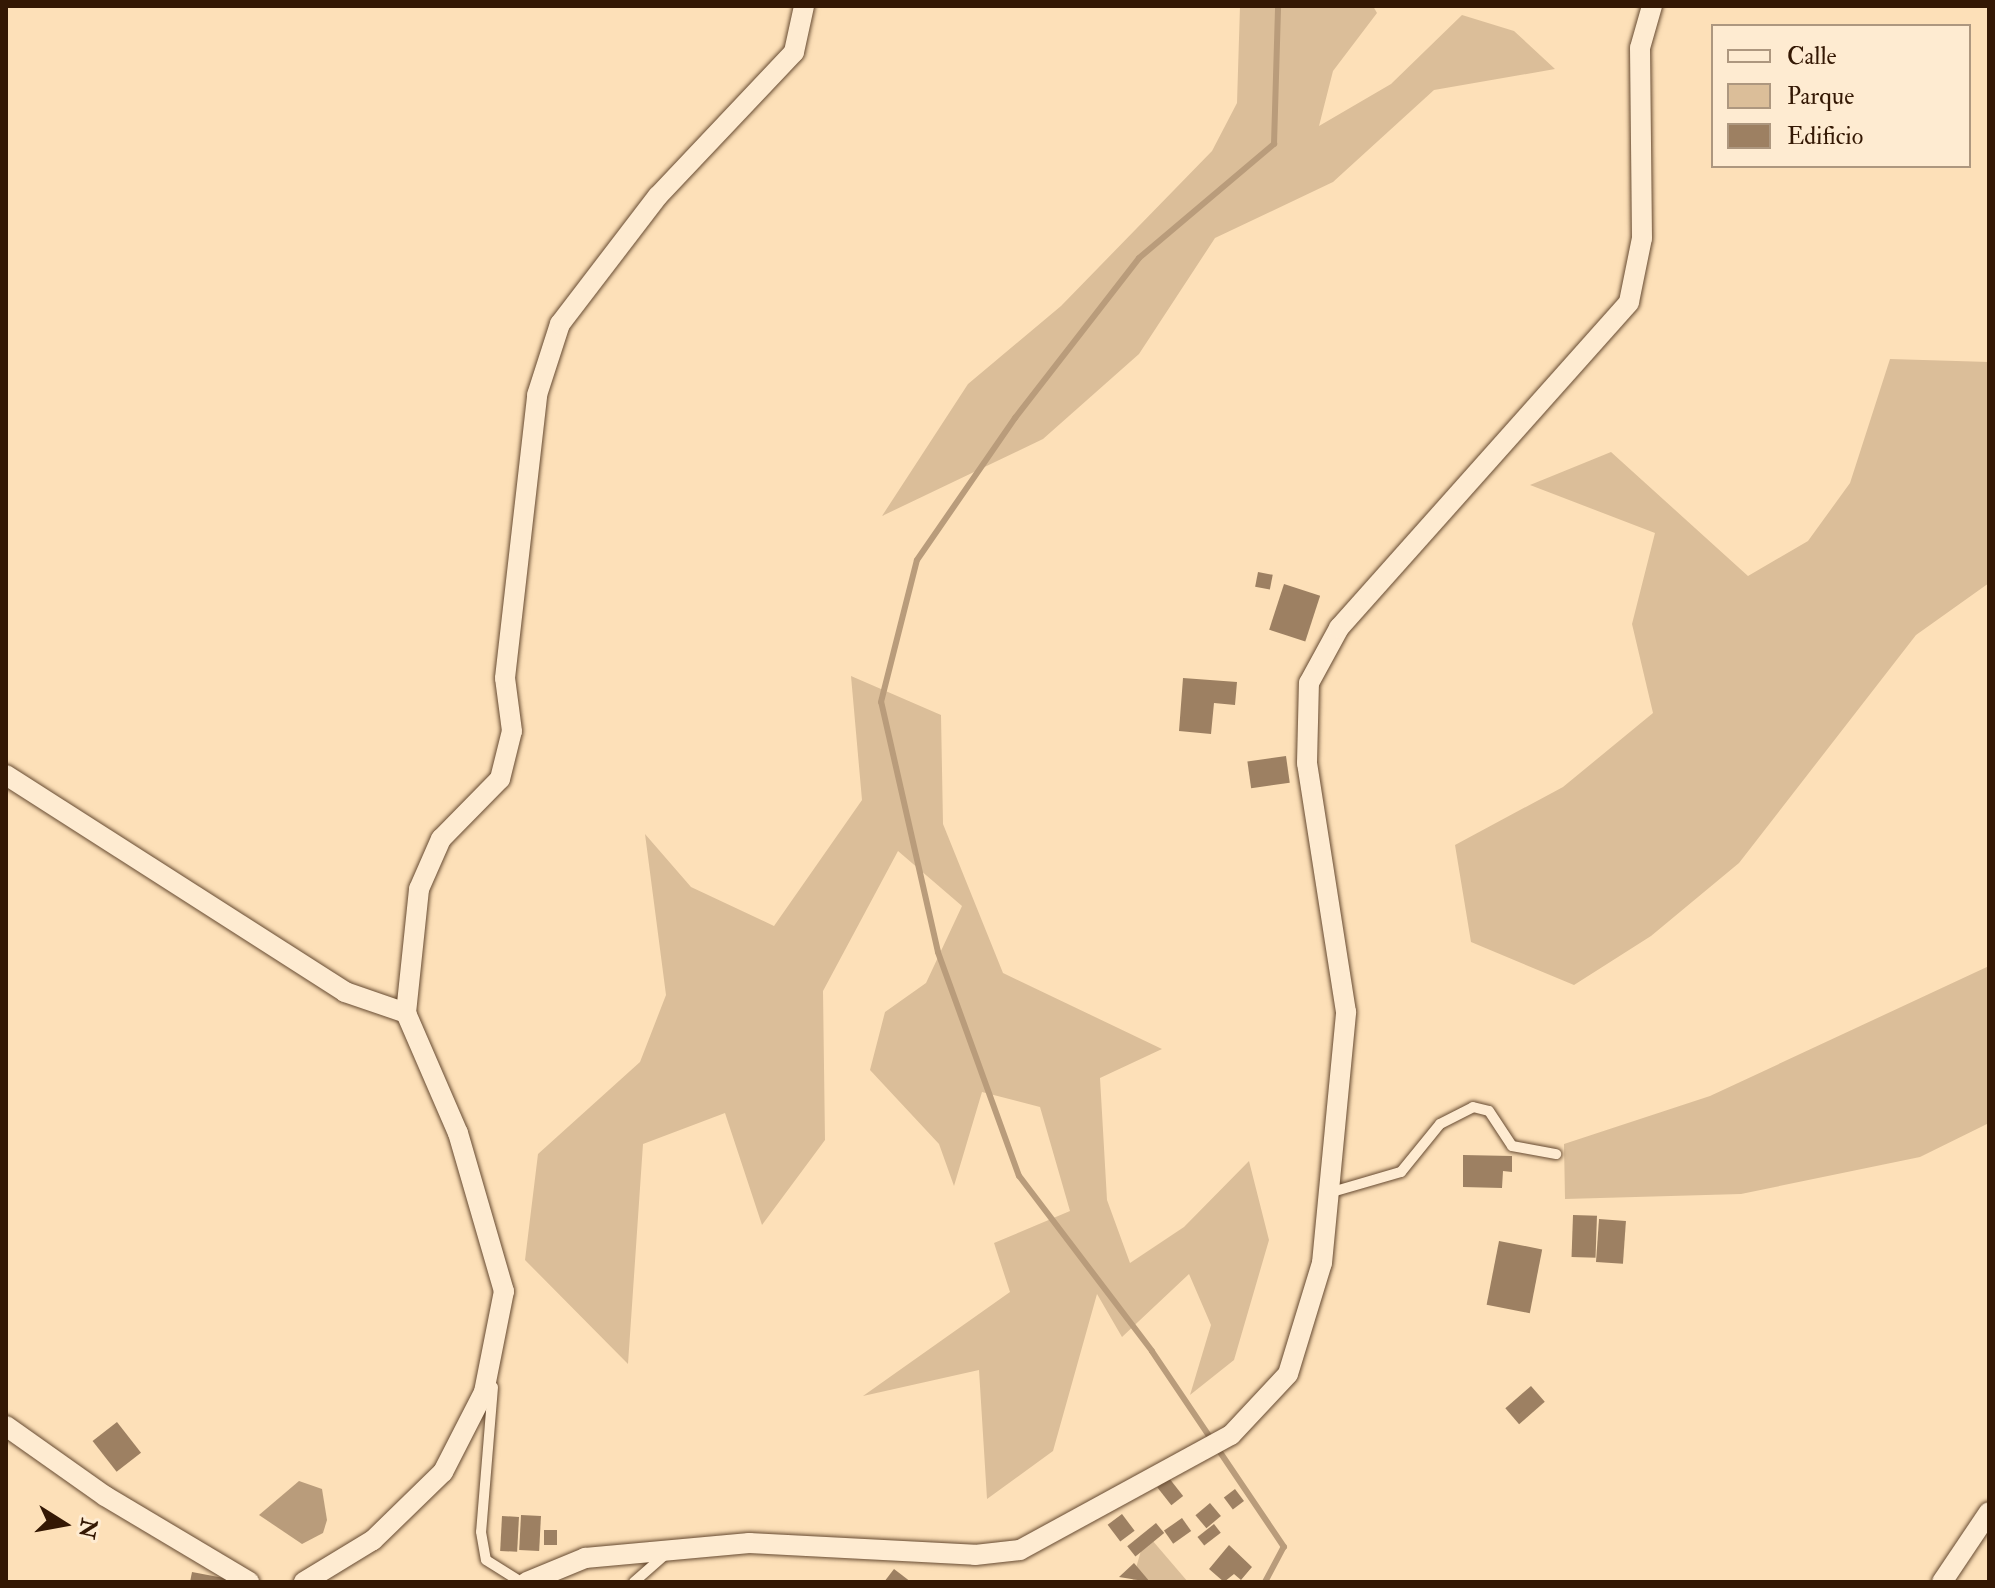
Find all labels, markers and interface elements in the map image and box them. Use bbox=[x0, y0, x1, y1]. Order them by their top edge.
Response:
legend bbox=[1711, 24, 1971, 168]
text: Calle bbox=[1787, 41, 1837, 72]
text: Parque bbox=[1787, 81, 1854, 112]
text: Edificio bbox=[1787, 121, 1863, 152]
north arrow bbox=[24, 1484, 104, 1564]
text: N bbox=[72, 1516, 103, 1541]

